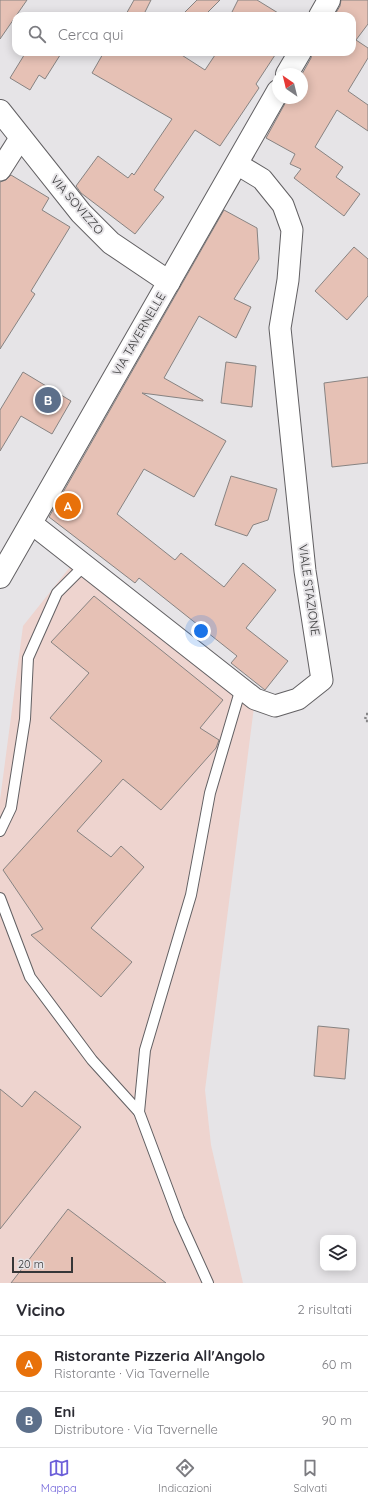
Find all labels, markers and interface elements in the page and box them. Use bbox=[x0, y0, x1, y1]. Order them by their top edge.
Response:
search box bbox=[12, 12, 356, 56]
icon: search bbox=[26, 23, 48, 45]
text: Cerca qui bbox=[58, 25, 124, 44]
north arrow bbox=[272, 68, 308, 104]
street label: VIA SOVIZZO bbox=[48, 172, 107, 237]
street label: VIA TAVERNELLE bbox=[109, 289, 168, 378]
pin: B bbox=[35, 385, 61, 415]
pin: A bbox=[55, 491, 81, 521]
street label: VIALE STAZIONE bbox=[296, 543, 323, 637]
your location bbox=[191, 621, 211, 641]
map controls bbox=[320, 1235, 356, 1271]
button: layers bbox=[320, 1235, 356, 1271]
scale bar bbox=[12, 1255, 73, 1274]
text: 20 m bbox=[18, 1257, 44, 1271]
text: Vicino bbox=[16, 1299, 65, 1320]
text: 2 risultati bbox=[298, 1301, 352, 1317]
text: Ristorante Pizzeria All'Angolo bbox=[54, 1346, 265, 1365]
text: A bbox=[25, 1356, 33, 1372]
text: 60 m bbox=[322, 1356, 352, 1372]
text: Ristorante · Via Tavernelle bbox=[54, 1365, 210, 1381]
text: Eni bbox=[54, 1402, 75, 1421]
text: B bbox=[25, 1412, 33, 1428]
text: 90 m bbox=[322, 1412, 352, 1428]
text: Distributore · Via Tavernelle bbox=[54, 1421, 218, 1437]
tab: Mappa bbox=[41, 1457, 77, 1495]
tab: Indicazioni bbox=[158, 1457, 212, 1495]
tab: Salvati bbox=[293, 1457, 327, 1495]

